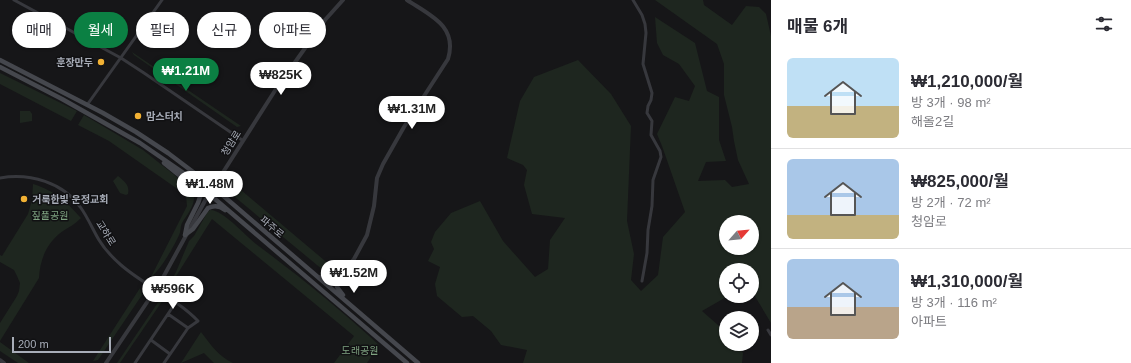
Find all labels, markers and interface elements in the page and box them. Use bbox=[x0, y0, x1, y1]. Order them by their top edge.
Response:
chip: 매매 bbox=[12, 12, 66, 48]
chip: 월세 bbox=[74, 12, 128, 48]
chip: 필터 bbox=[136, 12, 189, 48]
chip: 신규 bbox=[197, 12, 251, 48]
chip: 아파트 bbox=[259, 12, 326, 48]
icon: filters bbox=[1093, 13, 1115, 35]
text: 매물 6개 bbox=[787, 17, 848, 36]
place label: 훈장만두 bbox=[56, 57, 93, 68]
marker: 훈장만두 bbox=[96, 57, 106, 67]
pin: ₩1.21M bbox=[153, 58, 219, 92]
pin: ₩825K bbox=[253, 62, 309, 96]
text: ₩1.21M bbox=[162, 63, 210, 78]
text: ₩825K bbox=[259, 67, 303, 82]
text: ₩1,210,000/월 bbox=[911, 72, 1023, 91]
icon: home bbox=[819, 74, 867, 122]
text: 방 3개 · 98 m² bbox=[911, 95, 991, 110]
pin: ₩1.31M bbox=[379, 96, 445, 130]
text: ₩1.31M bbox=[388, 101, 436, 116]
marker: 맘스터치 bbox=[133, 111, 143, 121]
place label: 맘스터치 bbox=[146, 111, 183, 122]
text: 해올2길 bbox=[911, 114, 954, 129]
street label: 청암로 bbox=[219, 128, 243, 158]
pin: ₩1.48M bbox=[177, 171, 243, 205]
text: ₩825,000/월 bbox=[911, 172, 1009, 191]
icon: home bbox=[819, 175, 867, 223]
text: ₩1.48M bbox=[186, 176, 234, 191]
marker: 거룩한빛 운정교회 bbox=[19, 194, 29, 204]
place label: 거룩한빛 운정교회 bbox=[32, 194, 108, 205]
text: 방 2개 · 72 m² bbox=[911, 195, 991, 210]
park label: 짚풀공원 bbox=[32, 210, 68, 221]
street label: 파주로 bbox=[258, 214, 286, 240]
text: 청암로 bbox=[911, 214, 947, 229]
north arrow bbox=[719, 215, 759, 255]
map controls bbox=[719, 215, 759, 351]
street label: 교하로 bbox=[94, 218, 118, 248]
pin: ₩1.52M bbox=[321, 260, 387, 294]
button: locate bbox=[719, 263, 759, 303]
text: ₩1.52M bbox=[330, 265, 378, 280]
text: ₩1,310,000/월 bbox=[911, 272, 1023, 291]
icon: home bbox=[819, 275, 867, 323]
pin: ₩596K bbox=[145, 276, 201, 310]
text: ₩596K bbox=[151, 281, 195, 296]
text: 방 3개 · 116 m² bbox=[911, 295, 997, 310]
button: layers bbox=[719, 311, 759, 351]
text: 아파트 bbox=[911, 314, 947, 329]
scale bar bbox=[12, 335, 111, 354]
text: 200 m bbox=[18, 338, 49, 350]
park label: 도래공원 bbox=[342, 345, 378, 356]

